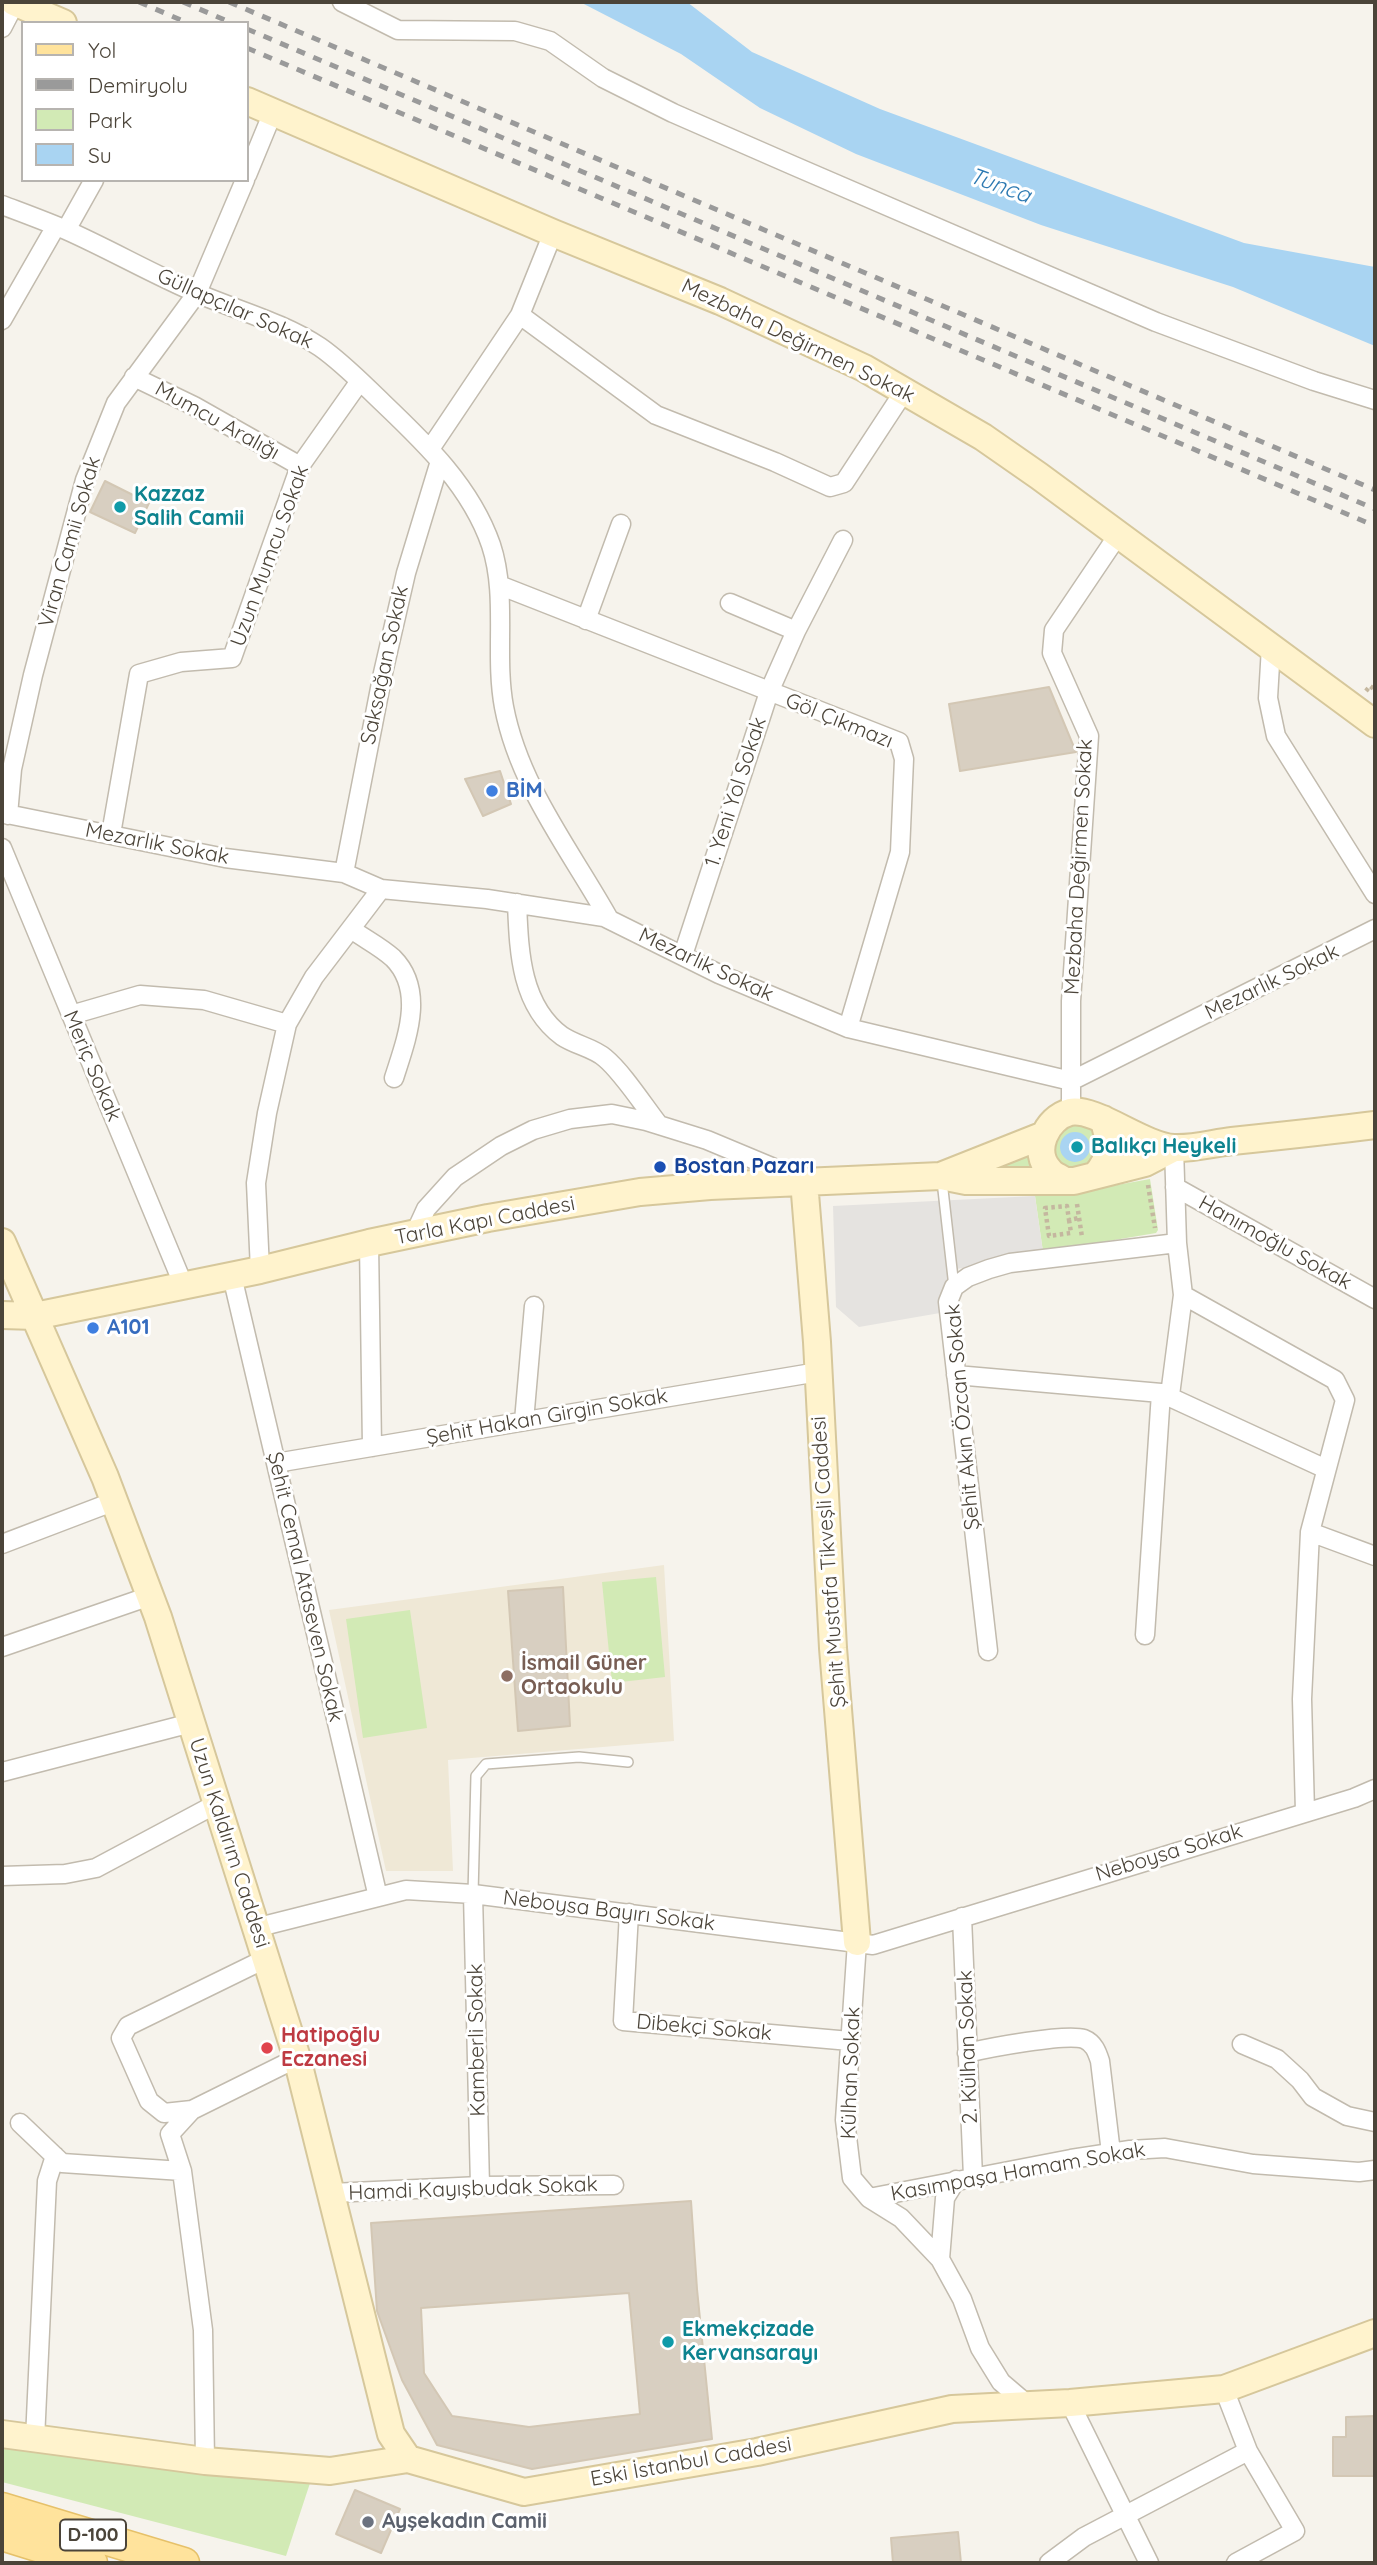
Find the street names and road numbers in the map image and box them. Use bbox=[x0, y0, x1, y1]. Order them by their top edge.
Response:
street label: Güllapçılar Sokak bbox=[153, 263, 317, 355]
street label: Mezbaha Değirmen Sokak bbox=[677, 273, 919, 409]
street label: Mumcu Aralığı bbox=[151, 377, 283, 465]
street label: Viran Camii Sokak bbox=[34, 454, 106, 630]
street label: Uzun Mumcu Sokak bbox=[225, 462, 315, 650]
street label: Saksağan Sokak bbox=[356, 583, 414, 747]
street label: Göl Çıkmazı bbox=[782, 688, 896, 754]
street label: 1. Yeni Yol Sokak bbox=[700, 714, 772, 870]
street label: Mezbaha Değirmen Sokak bbox=[1060, 738, 1098, 996]
street label: Mezarlık Sokak bbox=[83, 818, 231, 870]
street label: Mezarlık Sokak bbox=[635, 923, 777, 1007]
street label: Mezarlık Sokak bbox=[1201, 939, 1343, 1025]
street label: Meriç Sokak bbox=[57, 1007, 127, 1125]
street label: Hanımoğlu Sokak bbox=[1194, 1190, 1356, 1296]
street label: Tarla Kapı Caddesi bbox=[393, 1191, 577, 1251]
street label: Şehit Akın Özcan Sokak bbox=[941, 1303, 985, 1531]
street label: Şehit Hakan Girgin Sokak bbox=[424, 1383, 670, 1451]
street label: Şehit Mustafa Tikveşli Caddesi bbox=[806, 1415, 852, 1709]
street label: Şehit Cemal Ataseven Sokak bbox=[262, 1450, 348, 1724]
street label: Uzun Kaldırım Caddesi bbox=[183, 1735, 275, 1951]
street label: Neboysa Sokak bbox=[1092, 1819, 1246, 1887]
street label: Neboysa Bayırı Sokak bbox=[502, 1885, 716, 1937]
street label: Kamberli Sokak bbox=[463, 1963, 491, 2117]
street label: 2. Külhan Sokak bbox=[953, 1970, 983, 2124]
street label: Külhan Sokak bbox=[836, 2006, 866, 2140]
street label: Dibekçi Sokak bbox=[635, 2010, 773, 2046]
street label: Kasımpaşa Hamam Sokak bbox=[889, 2137, 1147, 2207]
street label: Hamdi Kayışbudak Sokak bbox=[348, 2172, 598, 2206]
street label: Eski İstanbul Caddesi bbox=[589, 2432, 793, 2492]
road number: D-100 bbox=[60, 2520, 126, 2550]

